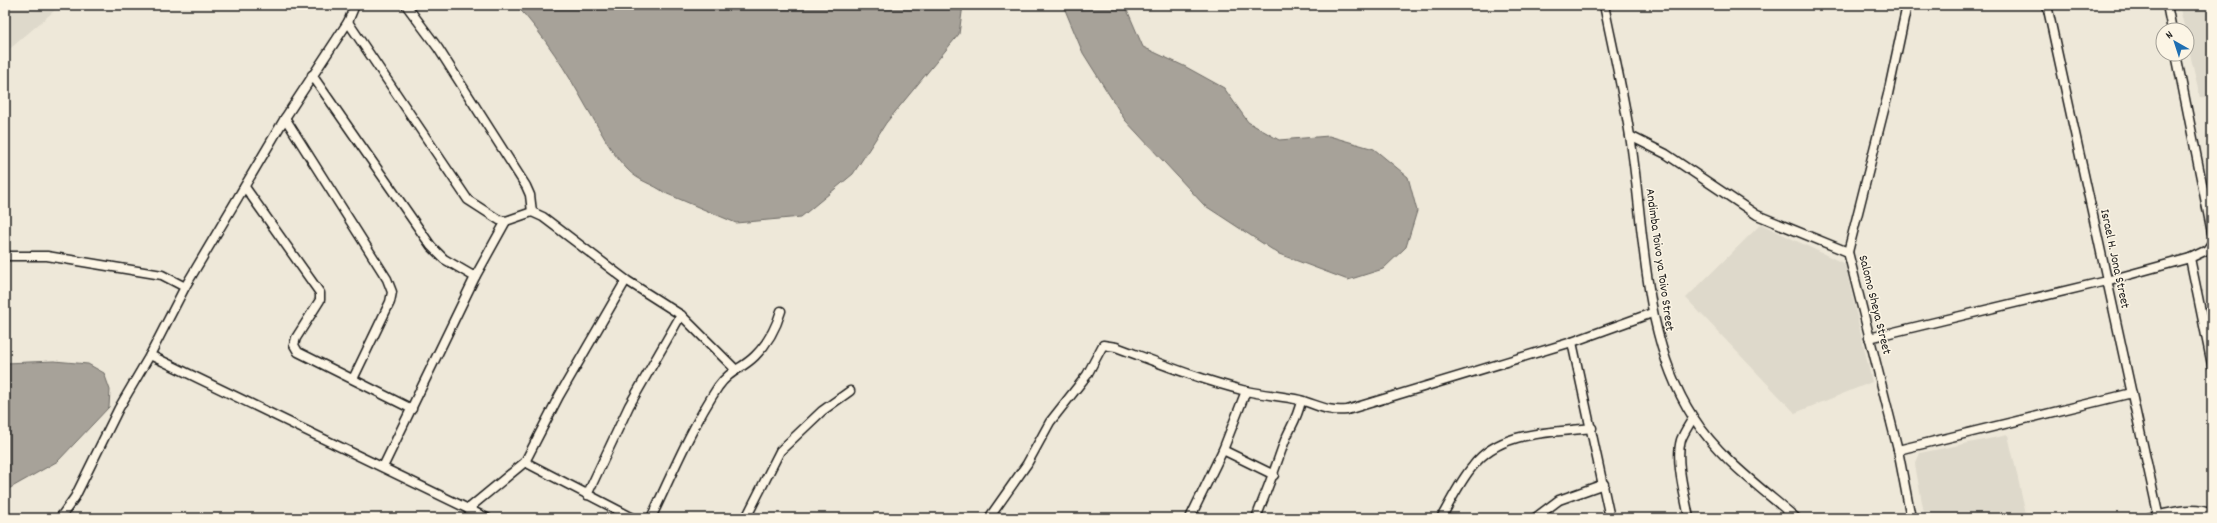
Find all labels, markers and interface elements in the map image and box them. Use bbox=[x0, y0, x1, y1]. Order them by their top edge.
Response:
north arrow bbox=[2155, 22, 2195, 62]
text: N bbox=[2163, 28, 2178, 44]
street label: Andimba Toivo ya Toivo Street bbox=[1640, 187, 1678, 333]
street label: Israel H. Jona Street bbox=[2094, 208, 2134, 311]
street label: Salomo Sheya Street bbox=[1852, 253, 1896, 357]

